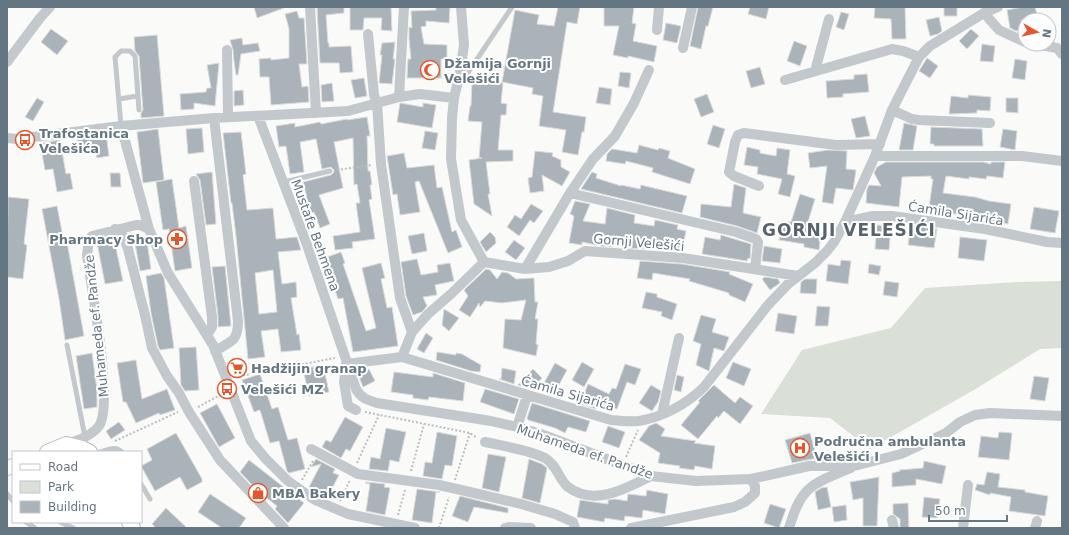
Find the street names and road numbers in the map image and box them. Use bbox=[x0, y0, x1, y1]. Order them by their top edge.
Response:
street label: Mustafe Behmena bbox=[288, 177, 343, 293]
street label: Ćamila Sijarića bbox=[907, 199, 1005, 228]
street label: Gornji Velešići bbox=[593, 231, 685, 254]
street label: Muhameda ef. Pandže bbox=[82, 254, 111, 398]
street label: Ćamila Sijarića bbox=[519, 373, 616, 414]
street label: Muhameda ef. Pandže bbox=[515, 421, 655, 482]

